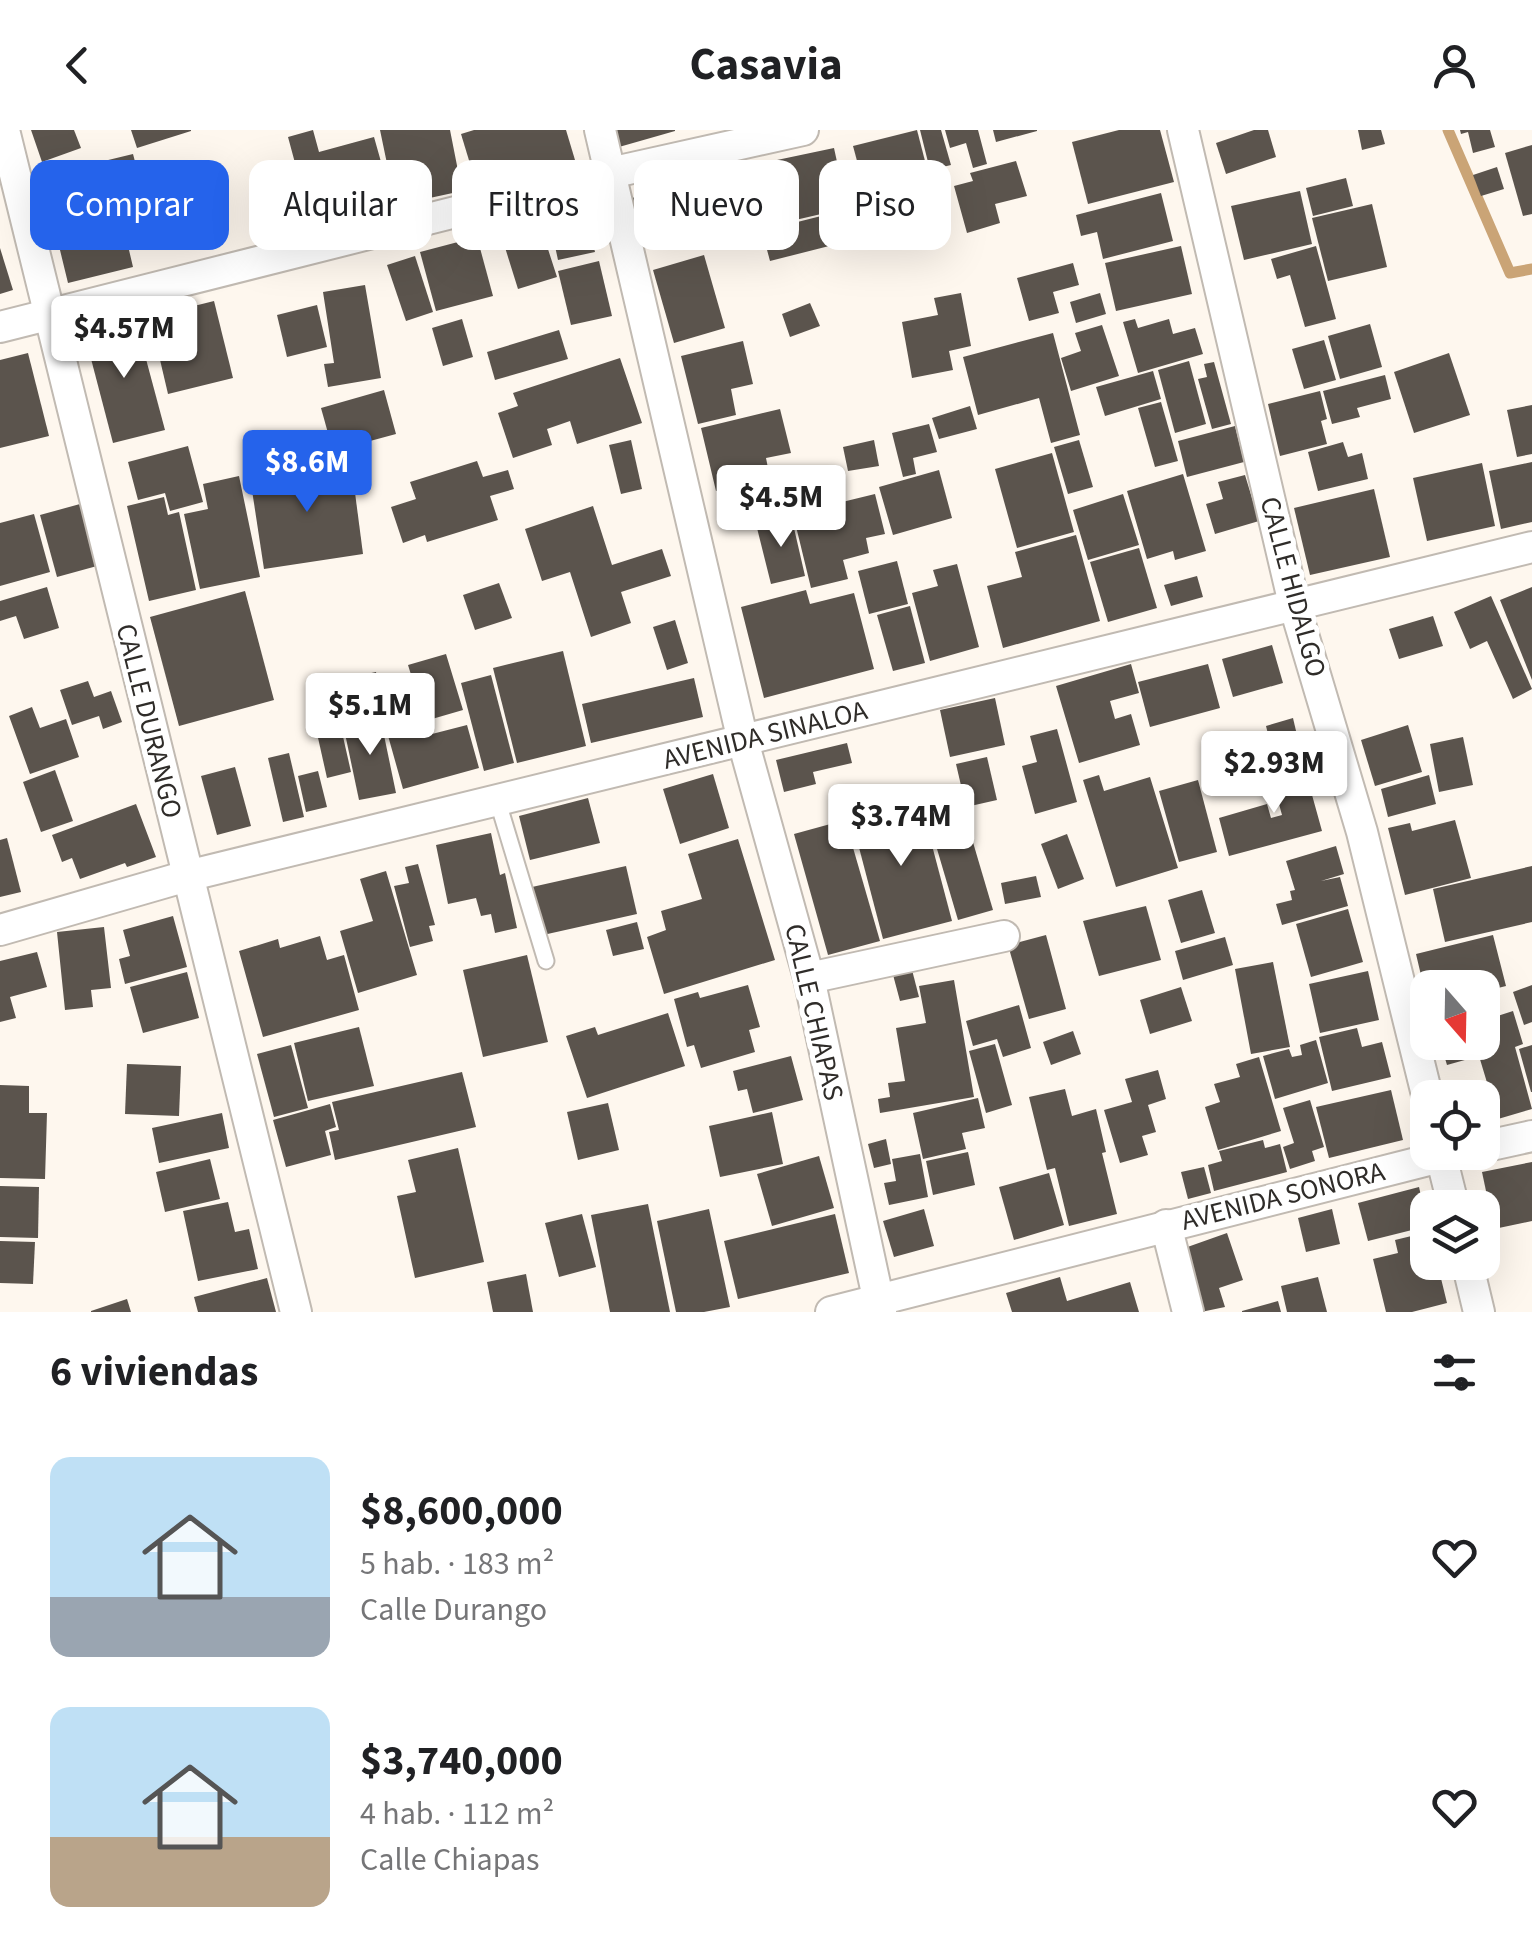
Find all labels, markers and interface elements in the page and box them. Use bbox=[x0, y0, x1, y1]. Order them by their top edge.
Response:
text: Casavia bbox=[689, 33, 843, 97]
icon: back bbox=[50, 38, 105, 93]
icon: person bbox=[1427, 38, 1482, 93]
chip: Comprar bbox=[30, 160, 229, 250]
chip: Alquilar bbox=[249, 160, 432, 250]
chip: Filtros bbox=[452, 160, 614, 250]
chip: Nuevo bbox=[634, 160, 799, 250]
chip: Piso bbox=[819, 160, 951, 250]
pin: $4.57M bbox=[43, 296, 205, 381]
text: $4.57M bbox=[73, 305, 175, 351]
pin: $8.6M bbox=[237, 430, 377, 515]
text: $8.6M bbox=[265, 439, 349, 485]
pin: $4.5M bbox=[711, 465, 851, 550]
text: $4.5M bbox=[739, 474, 823, 520]
street label: CALLE HIDALGO bbox=[1250, 492, 1336, 682]
street label: CALLE DURANGO bbox=[106, 620, 192, 822]
pin: $5.1M bbox=[300, 673, 440, 758]
text: $5.1M bbox=[328, 682, 412, 728]
street label: AVENIDA SINALOA bbox=[659, 690, 872, 780]
pin: $2.93M bbox=[1193, 731, 1355, 816]
text: $2.93M bbox=[1223, 740, 1325, 786]
pin: $3.74M bbox=[820, 784, 982, 869]
text: $3.74M bbox=[850, 793, 952, 839]
street label: CALLE CHIAPAS bbox=[774, 920, 854, 1104]
north arrow bbox=[1410, 970, 1500, 1060]
map controls bbox=[1410, 970, 1500, 1280]
button: locate bbox=[1410, 1080, 1500, 1170]
street label: AVENIDA SONORA bbox=[1177, 1151, 1390, 1241]
button: layers bbox=[1410, 1190, 1500, 1280]
text: 6 viviendas bbox=[50, 1342, 258, 1402]
icon: filters bbox=[1427, 1345, 1482, 1400]
text: $8,600,000 bbox=[360, 1481, 563, 1541]
icon: home bbox=[130, 1497, 250, 1617]
icon: heart bbox=[1427, 1530, 1482, 1585]
text: 5 hab. · 183 m² bbox=[360, 1541, 554, 1587]
text: Calle Durango bbox=[360, 1587, 547, 1633]
text: $3,740,000 bbox=[360, 1731, 563, 1791]
icon: home bbox=[130, 1747, 250, 1867]
icon: heart bbox=[1427, 1780, 1482, 1835]
text: 4 hab. · 112 m² bbox=[360, 1791, 554, 1837]
text: Calle Chiapas bbox=[360, 1837, 540, 1883]

